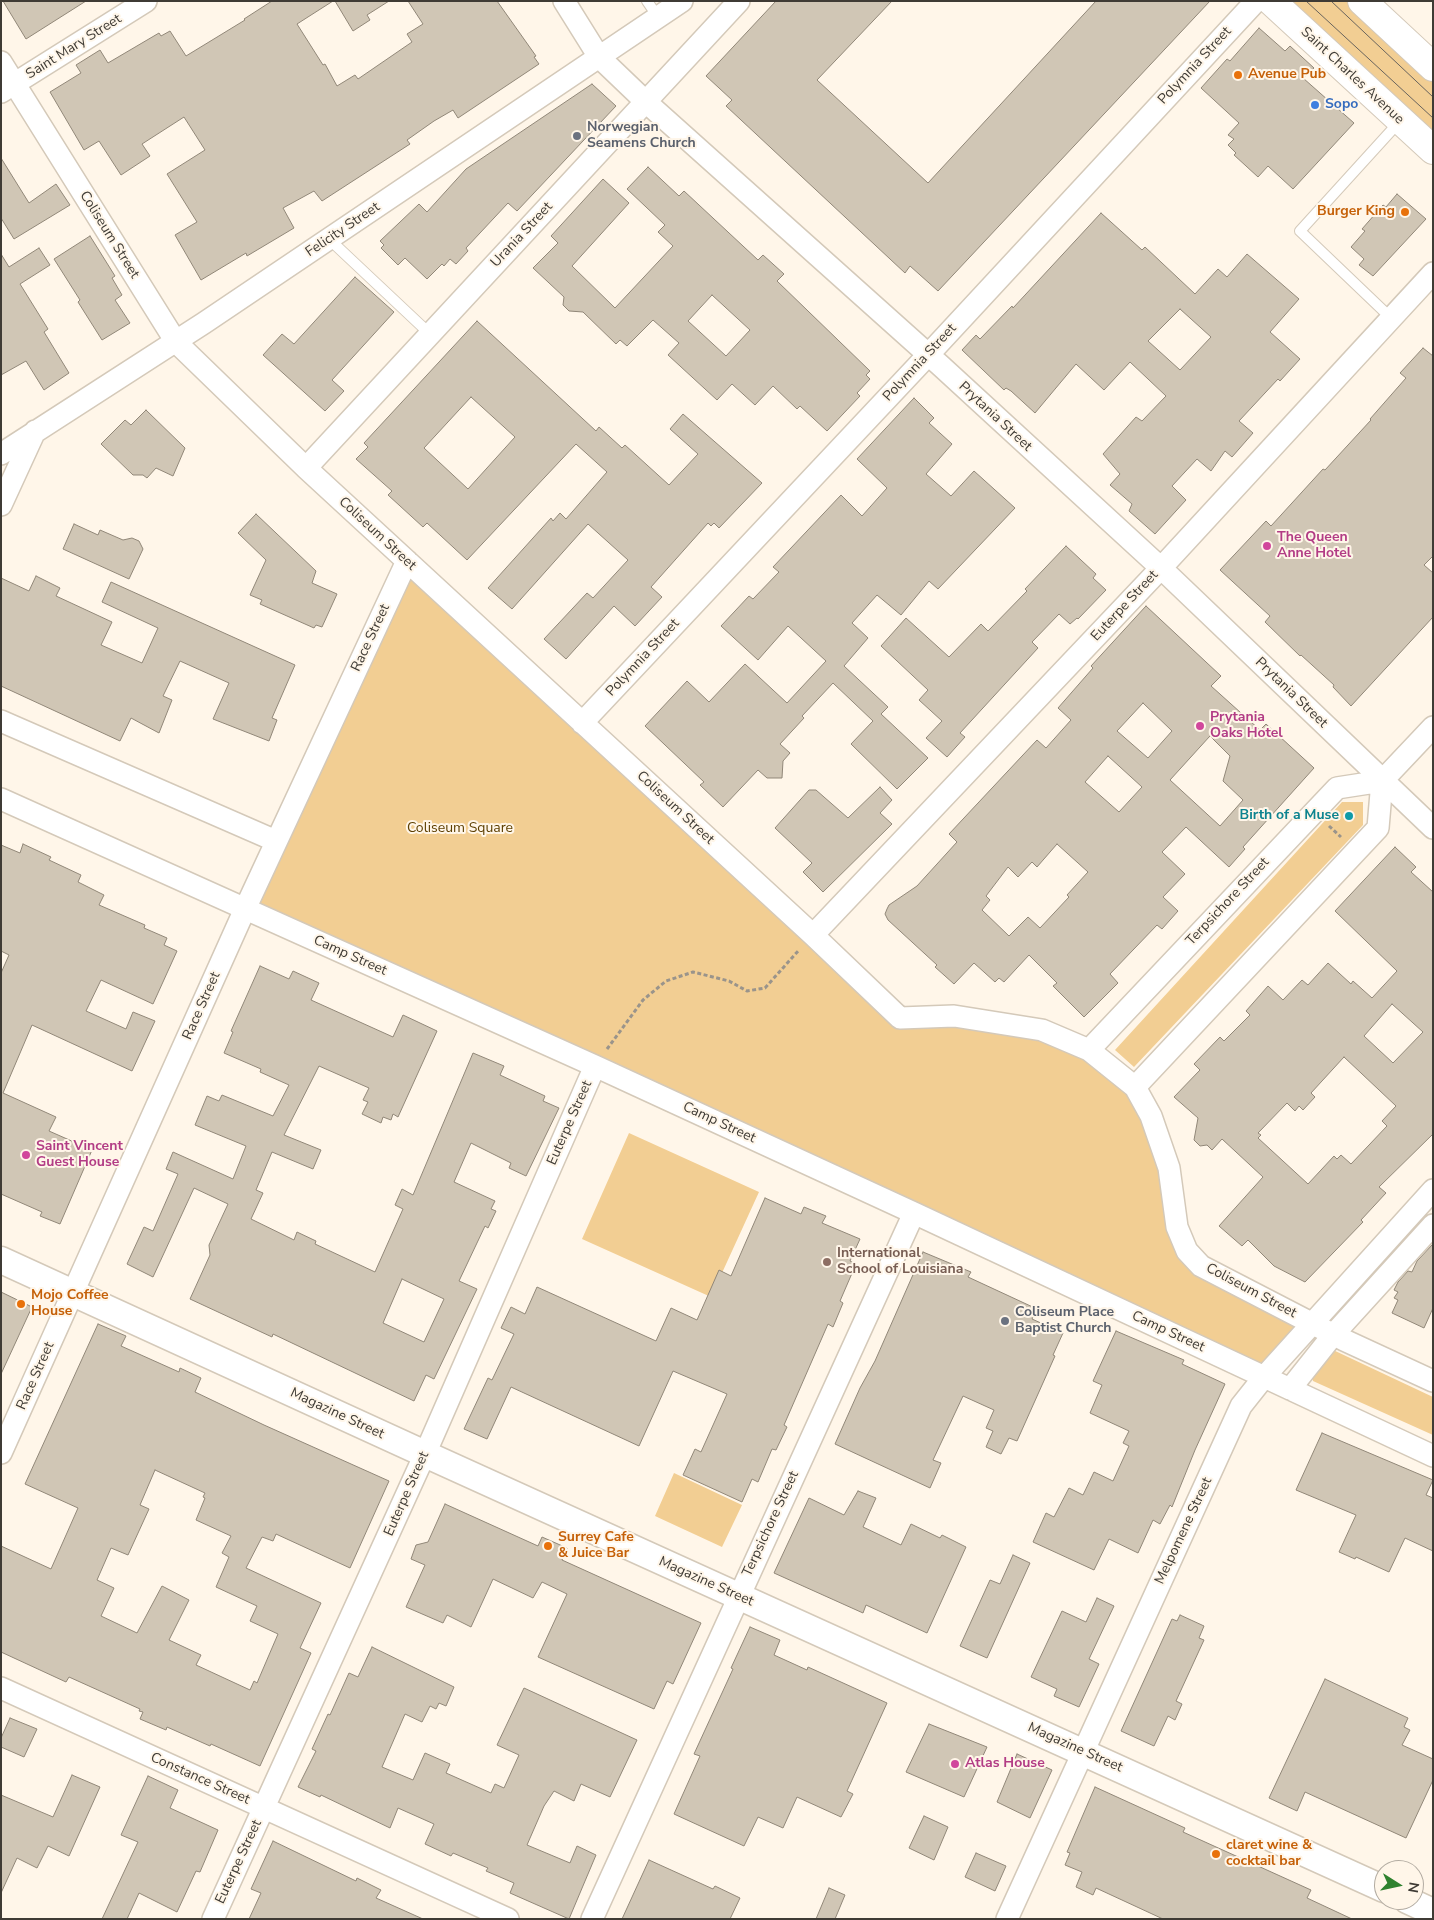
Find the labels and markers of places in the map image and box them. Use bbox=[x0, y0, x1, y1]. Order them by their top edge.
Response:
place label: Avenue Pub bbox=[1248, 67, 1326, 83]
marker: Avenue Pub bbox=[1232, 69, 1244, 81]
place label: Sopo bbox=[1325, 97, 1358, 113]
marker: Sopo bbox=[1309, 99, 1321, 111]
place label: Norwegian Seamens Church bbox=[587, 120, 696, 152]
marker: Norwegian Seamens Church bbox=[571, 130, 583, 142]
place label: Burger King bbox=[1317, 204, 1395, 220]
marker: Burger King bbox=[1399, 206, 1411, 218]
place label: The Queen Anne Hotel bbox=[1277, 530, 1351, 562]
marker: The Queen Anne Hotel bbox=[1261, 540, 1273, 552]
place label: Prytania Oaks Hotel bbox=[1210, 710, 1283, 742]
marker: Prytania Oaks Hotel bbox=[1194, 720, 1206, 732]
place label: Birth of a Muse bbox=[1240, 808, 1339, 824]
marker: Birth of a Muse bbox=[1343, 810, 1355, 822]
place label: Saint Vincent Guest House bbox=[36, 1139, 123, 1172]
marker: Saint Vincent Guest House bbox=[20, 1149, 32, 1161]
place label: International School of Louisiana bbox=[837, 1246, 963, 1278]
marker: International School of Louisiana bbox=[821, 1256, 833, 1268]
place label: Mojo Coffee House bbox=[31, 1288, 109, 1320]
marker: Mojo Coffee House bbox=[15, 1298, 27, 1310]
place label: Coliseum Place Baptist Church bbox=[1015, 1305, 1114, 1338]
marker: Coliseum Place Baptist Church bbox=[999, 1315, 1011, 1327]
place label: Surrey Cafe & Juice Bar bbox=[558, 1530, 634, 1562]
marker: Surrey Cafe & Juice Bar bbox=[542, 1540, 554, 1552]
place label: Atlas House bbox=[965, 1756, 1045, 1772]
marker: Atlas House bbox=[949, 1758, 961, 1770]
place label: claret wine & cocktail bar bbox=[1226, 1838, 1312, 1870]
marker: claret wine & cocktail bar bbox=[1210, 1848, 1222, 1860]

